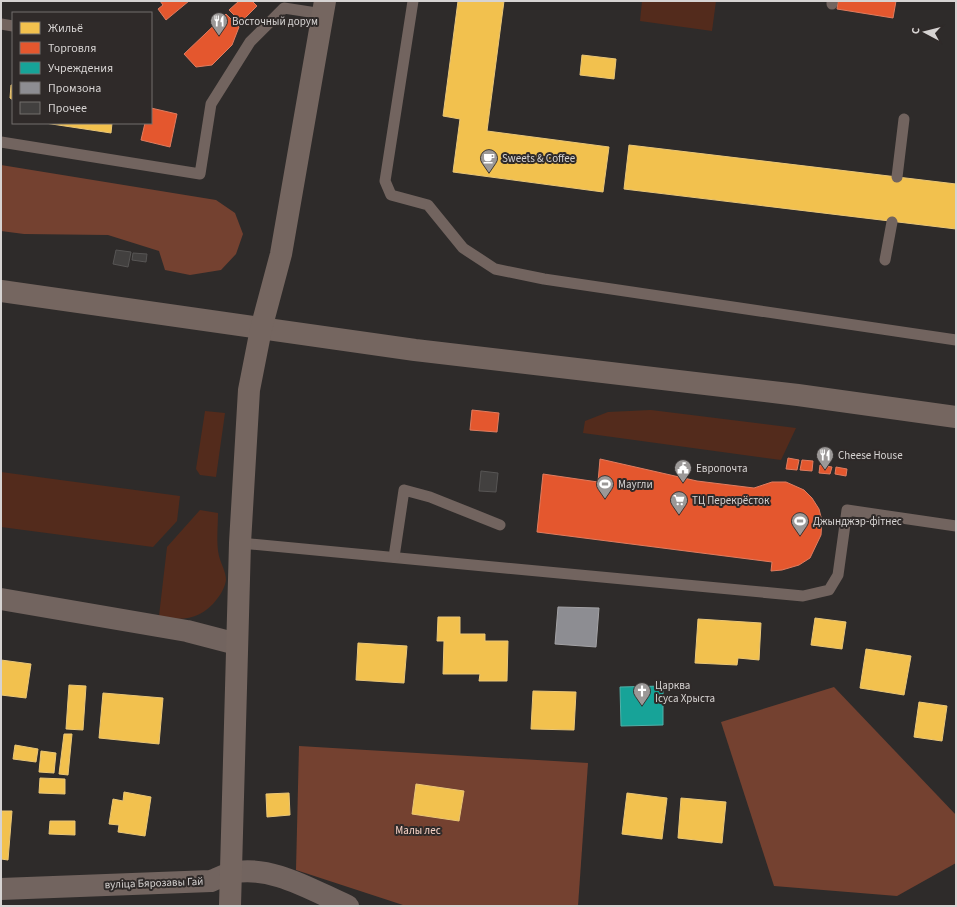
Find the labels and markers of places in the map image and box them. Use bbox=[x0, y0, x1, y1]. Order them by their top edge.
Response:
restaurant icon: Восточный дорум bbox=[209, 11, 229, 36]
place label: Восточный дорум bbox=[232, 14, 318, 29]
cafe icon: Sweets & Coffee bbox=[479, 148, 499, 173]
place label: Sweets & Coffee bbox=[502, 151, 576, 166]
restaurant icon: Cheese House bbox=[815, 445, 835, 470]
place label: Cheese House bbox=[838, 448, 903, 463]
public building icon: Европочта bbox=[673, 458, 693, 483]
place label: Европочта bbox=[696, 461, 748, 476]
sports icon: Маугли bbox=[595, 474, 615, 499]
place label: Маугли bbox=[618, 477, 653, 492]
supermarket icon: ТЦ Перекрёсток bbox=[669, 490, 689, 515]
place label: ТЦ Перекрёсток bbox=[692, 493, 770, 508]
sports icon: Джынджэр-фітнес bbox=[790, 511, 810, 536]
place label: Джынджэр-фітнес bbox=[813, 514, 902, 529]
place label: Царква Ісуса Хрыста bbox=[655, 678, 715, 706]
church icon: Царква Ісуса Хрыста bbox=[632, 681, 652, 706]

